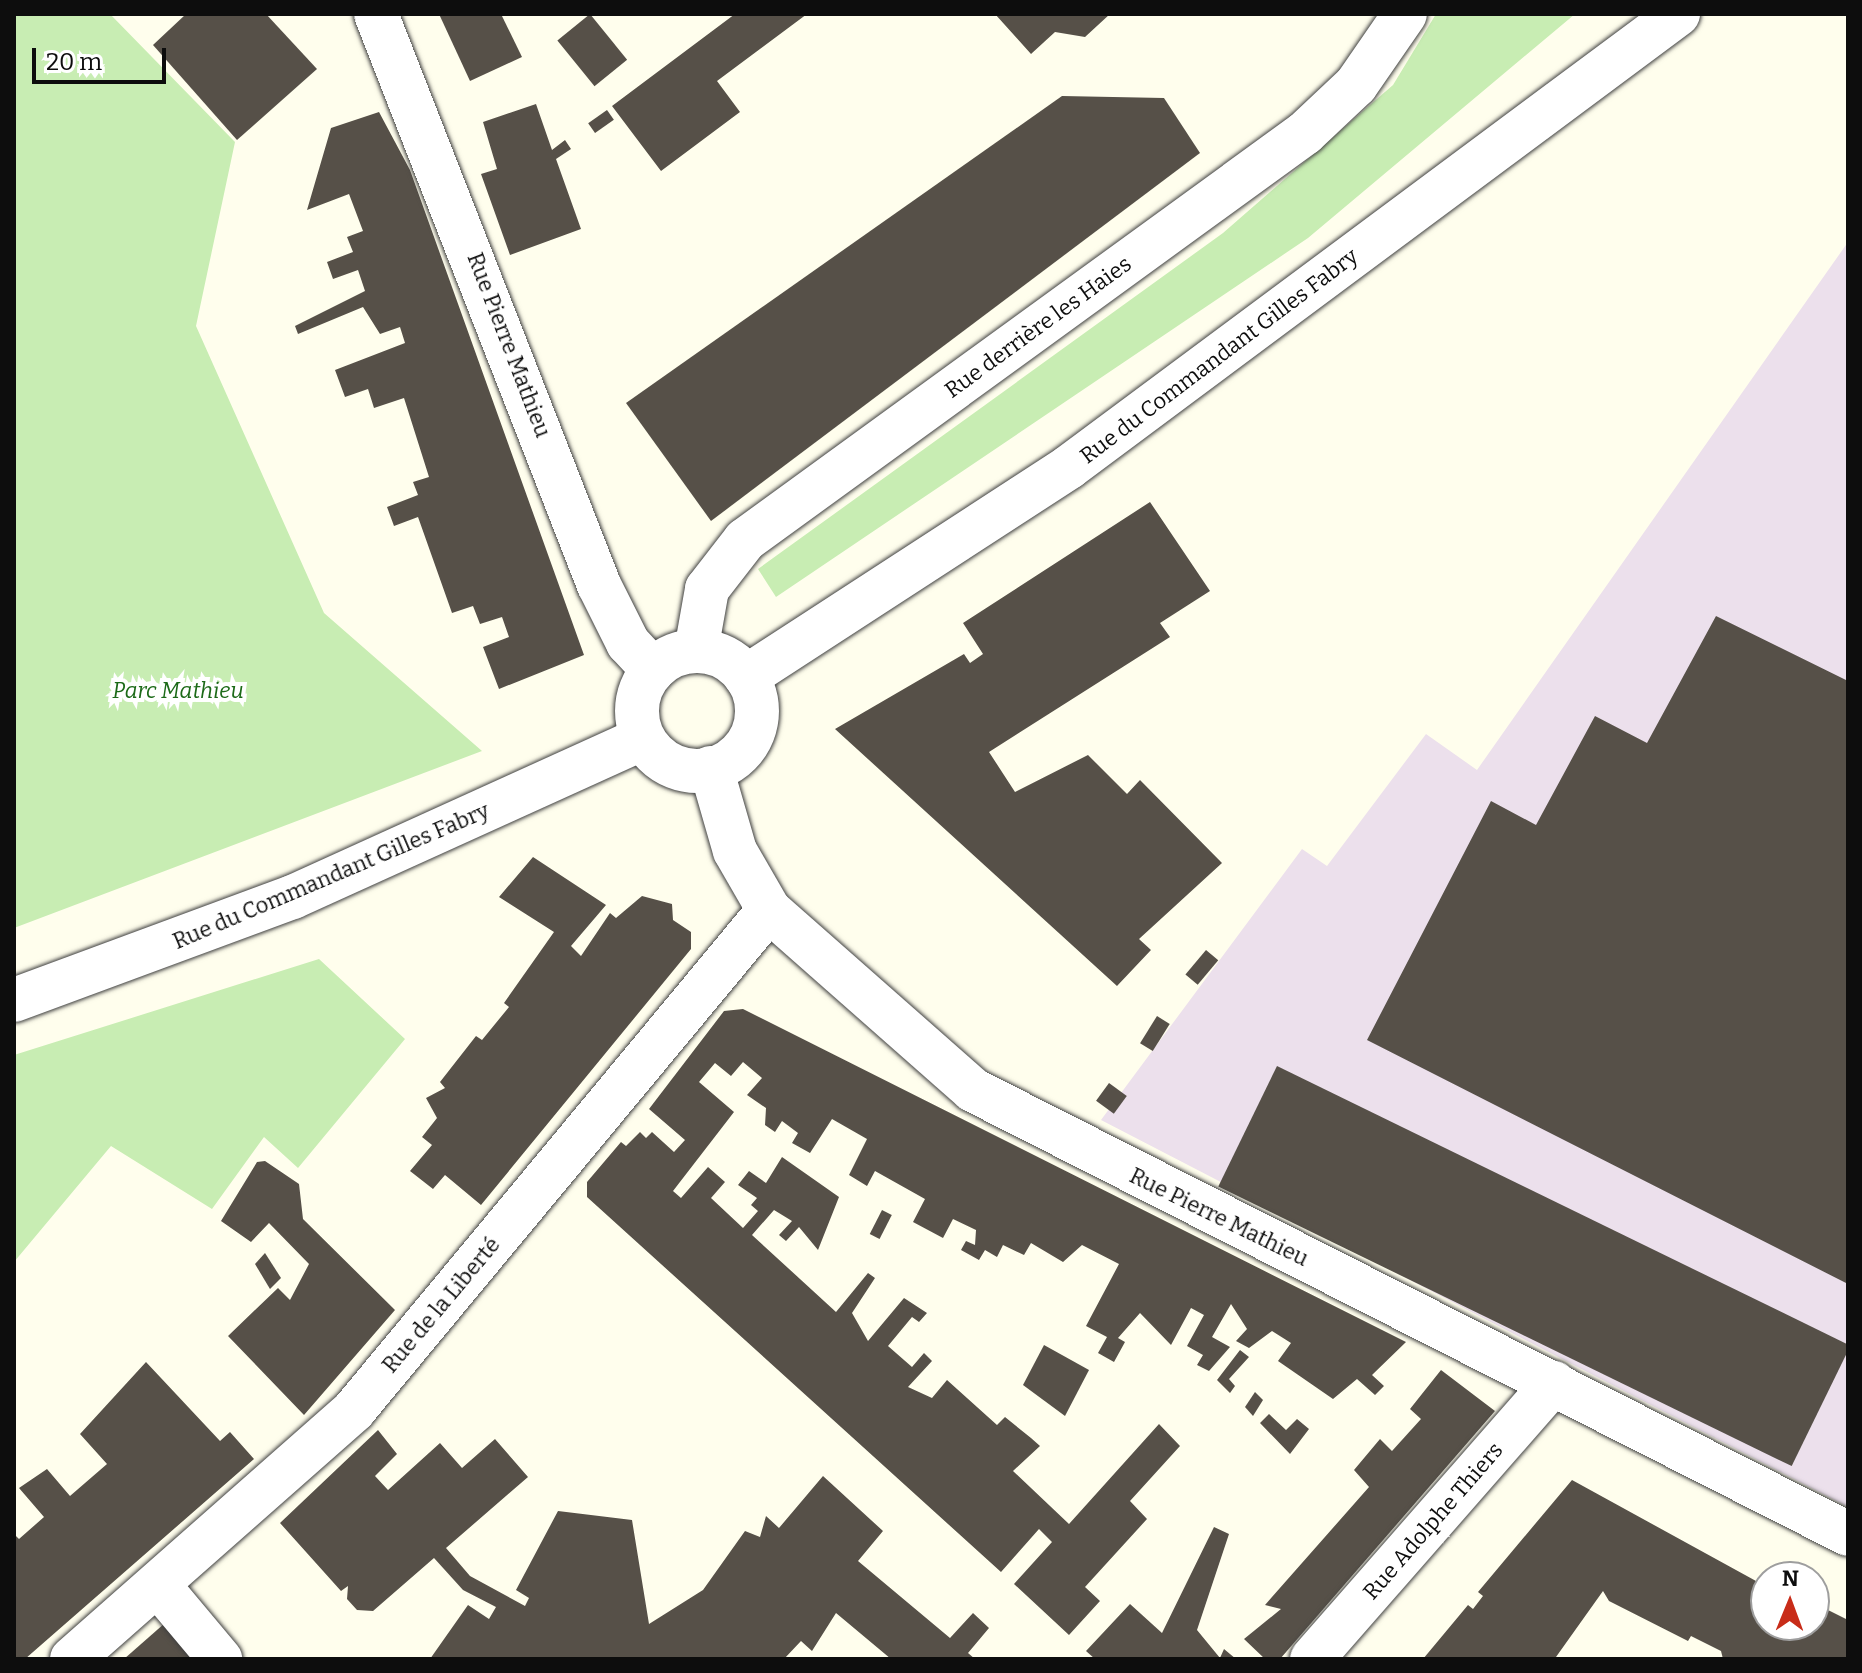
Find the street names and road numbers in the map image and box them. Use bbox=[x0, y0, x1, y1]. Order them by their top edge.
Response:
street label: Rue du Commandant Gilles Fabry bbox=[1075, 243, 1363, 469]
street label: Rue Pierre Mathieu bbox=[462, 249, 556, 441]
street label: Rue derrière les Haies bbox=[940, 251, 1136, 403]
street label: Rue du Commandant Gilles Fabry bbox=[169, 797, 493, 955]
street label: Rue Pierre Mathieu bbox=[1125, 1162, 1313, 1272]
street label: Rue de la Liberté bbox=[377, 1232, 505, 1378]
street label: Rue Adolphe Thiers bbox=[1358, 1437, 1508, 1605]

